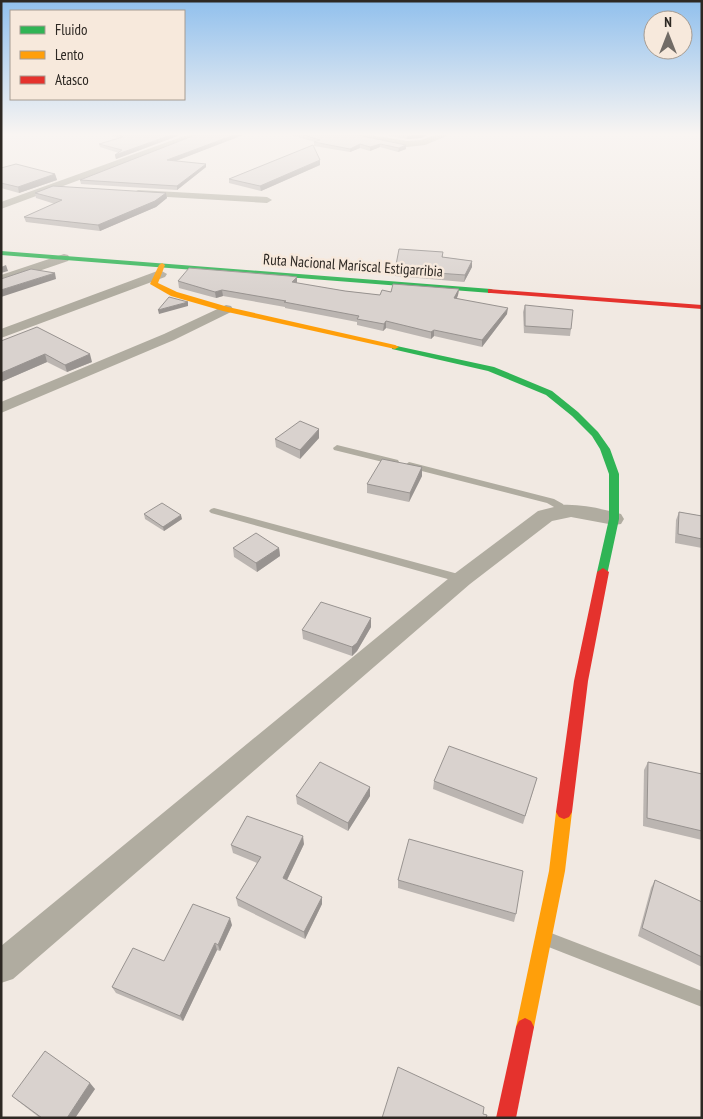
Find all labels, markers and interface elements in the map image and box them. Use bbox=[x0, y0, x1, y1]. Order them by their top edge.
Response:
legend bbox=[10, 10, 185, 100]
north arrow bbox=[643, 10, 693, 60]
text: N bbox=[664, 13, 672, 31]
text: Fluido bbox=[55, 20, 87, 39]
text: Lento bbox=[55, 45, 84, 64]
text: Atasco bbox=[55, 70, 89, 89]
street label: Ruta Nacional Mariscal Estigarribia bbox=[263, 249, 443, 281]

